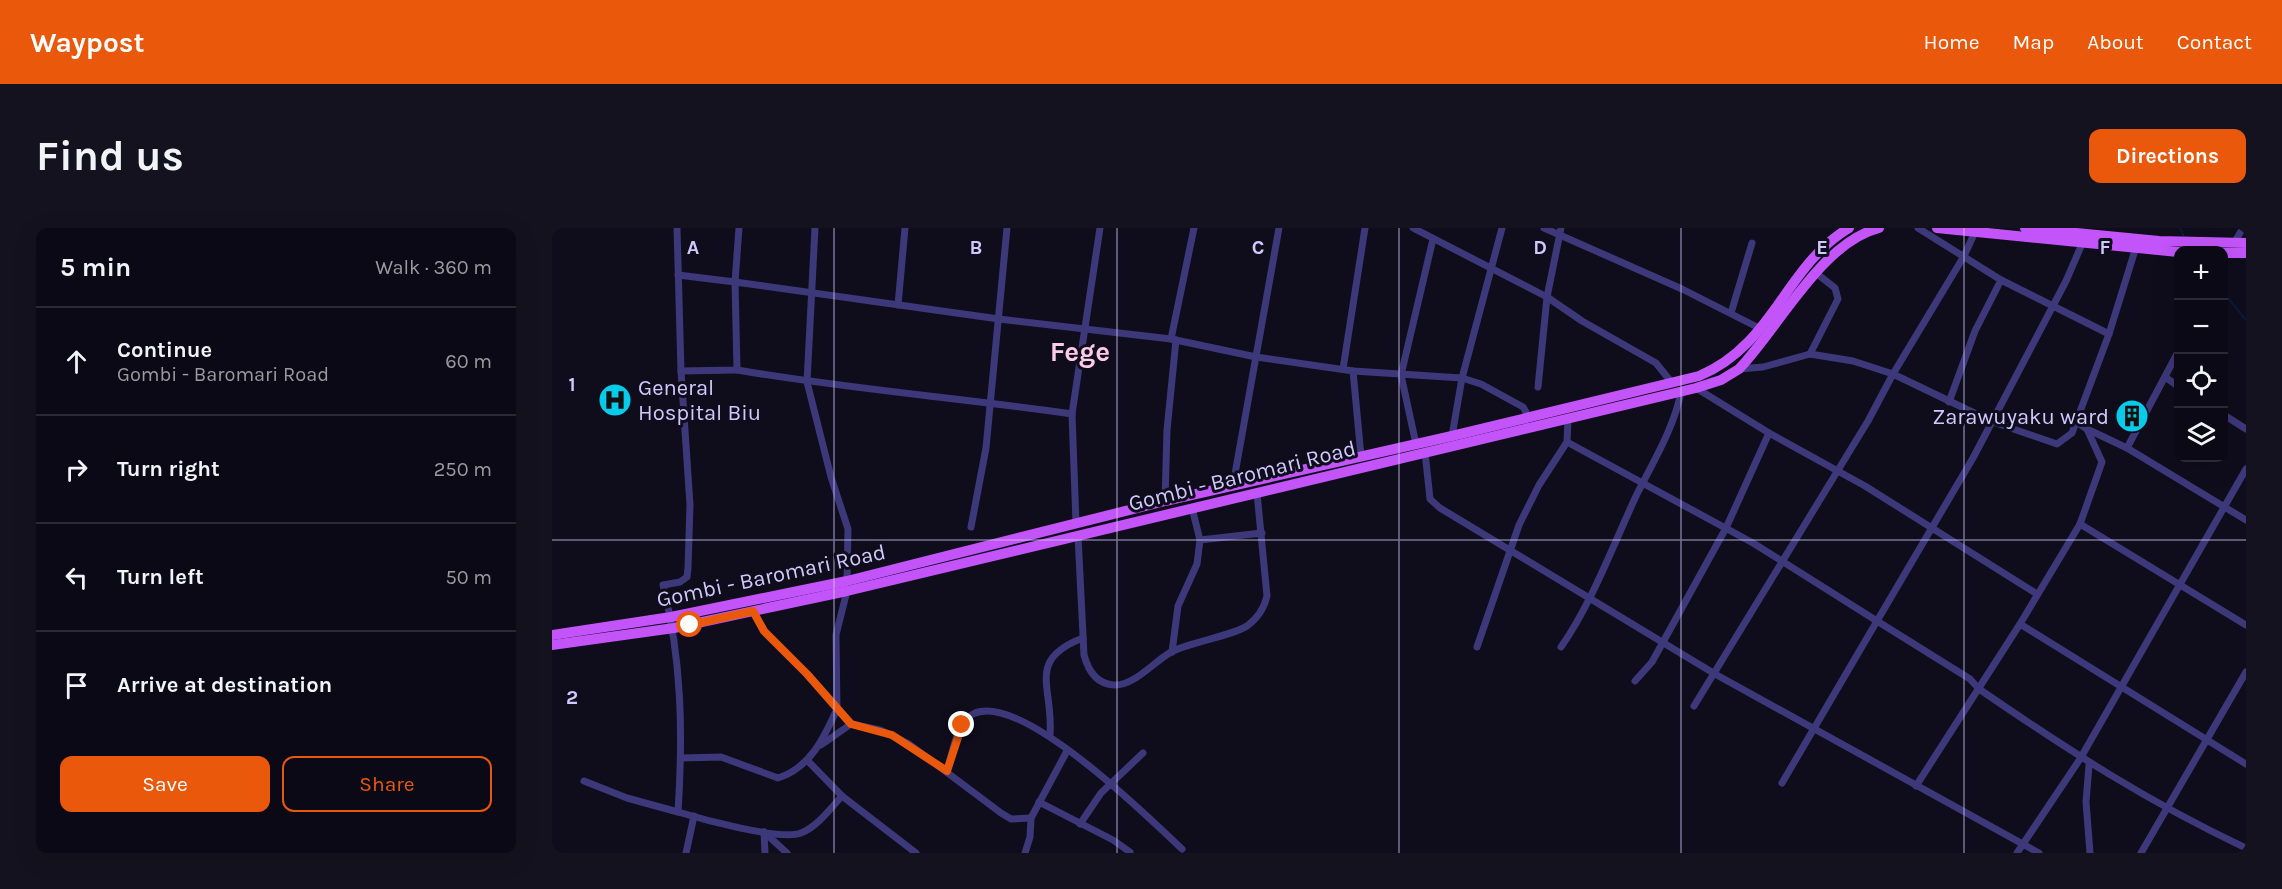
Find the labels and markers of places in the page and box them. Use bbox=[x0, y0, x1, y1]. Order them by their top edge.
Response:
place label: General Hospital Biu bbox=[638, 375, 761, 426]
hospital icon: General Hospital Biu bbox=[597, 382, 633, 418]
building icon: Zarawuyaku ward bbox=[2114, 398, 2150, 434]
place label: Zarawuyaku ward bbox=[1932, 404, 2109, 430]

